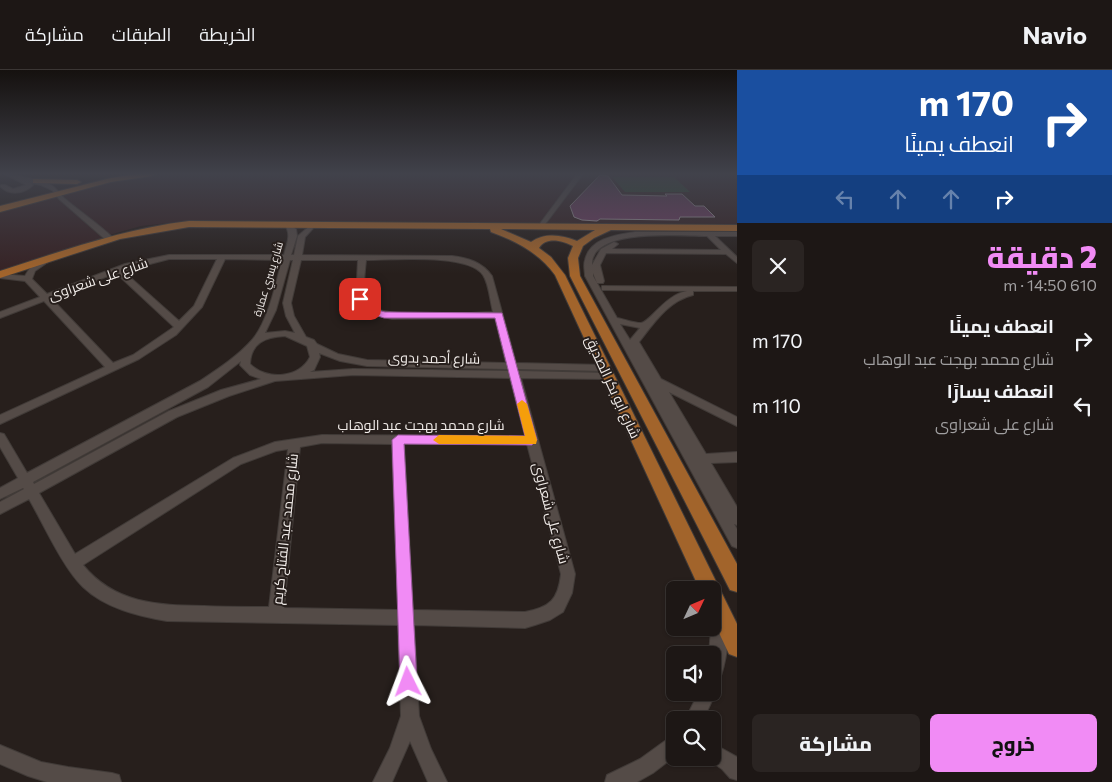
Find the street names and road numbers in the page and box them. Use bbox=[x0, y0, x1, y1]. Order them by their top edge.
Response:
street label: شارع يسري عمارة bbox=[250, 240, 288, 319]
street label: شارع على شعراوى bbox=[46, 254, 150, 304]
street label: شارع ابو بكر الصديق bbox=[581, 333, 645, 441]
street label: شارع أحمد بدوى bbox=[388, 348, 480, 368]
street label: شارع محمد بهجت عبد الوهاب bbox=[337, 416, 505, 434]
street label: شارع محمد عبد الفتاح كريم bbox=[268, 452, 303, 606]
street label: شارع على شعراوى bbox=[529, 460, 573, 566]

